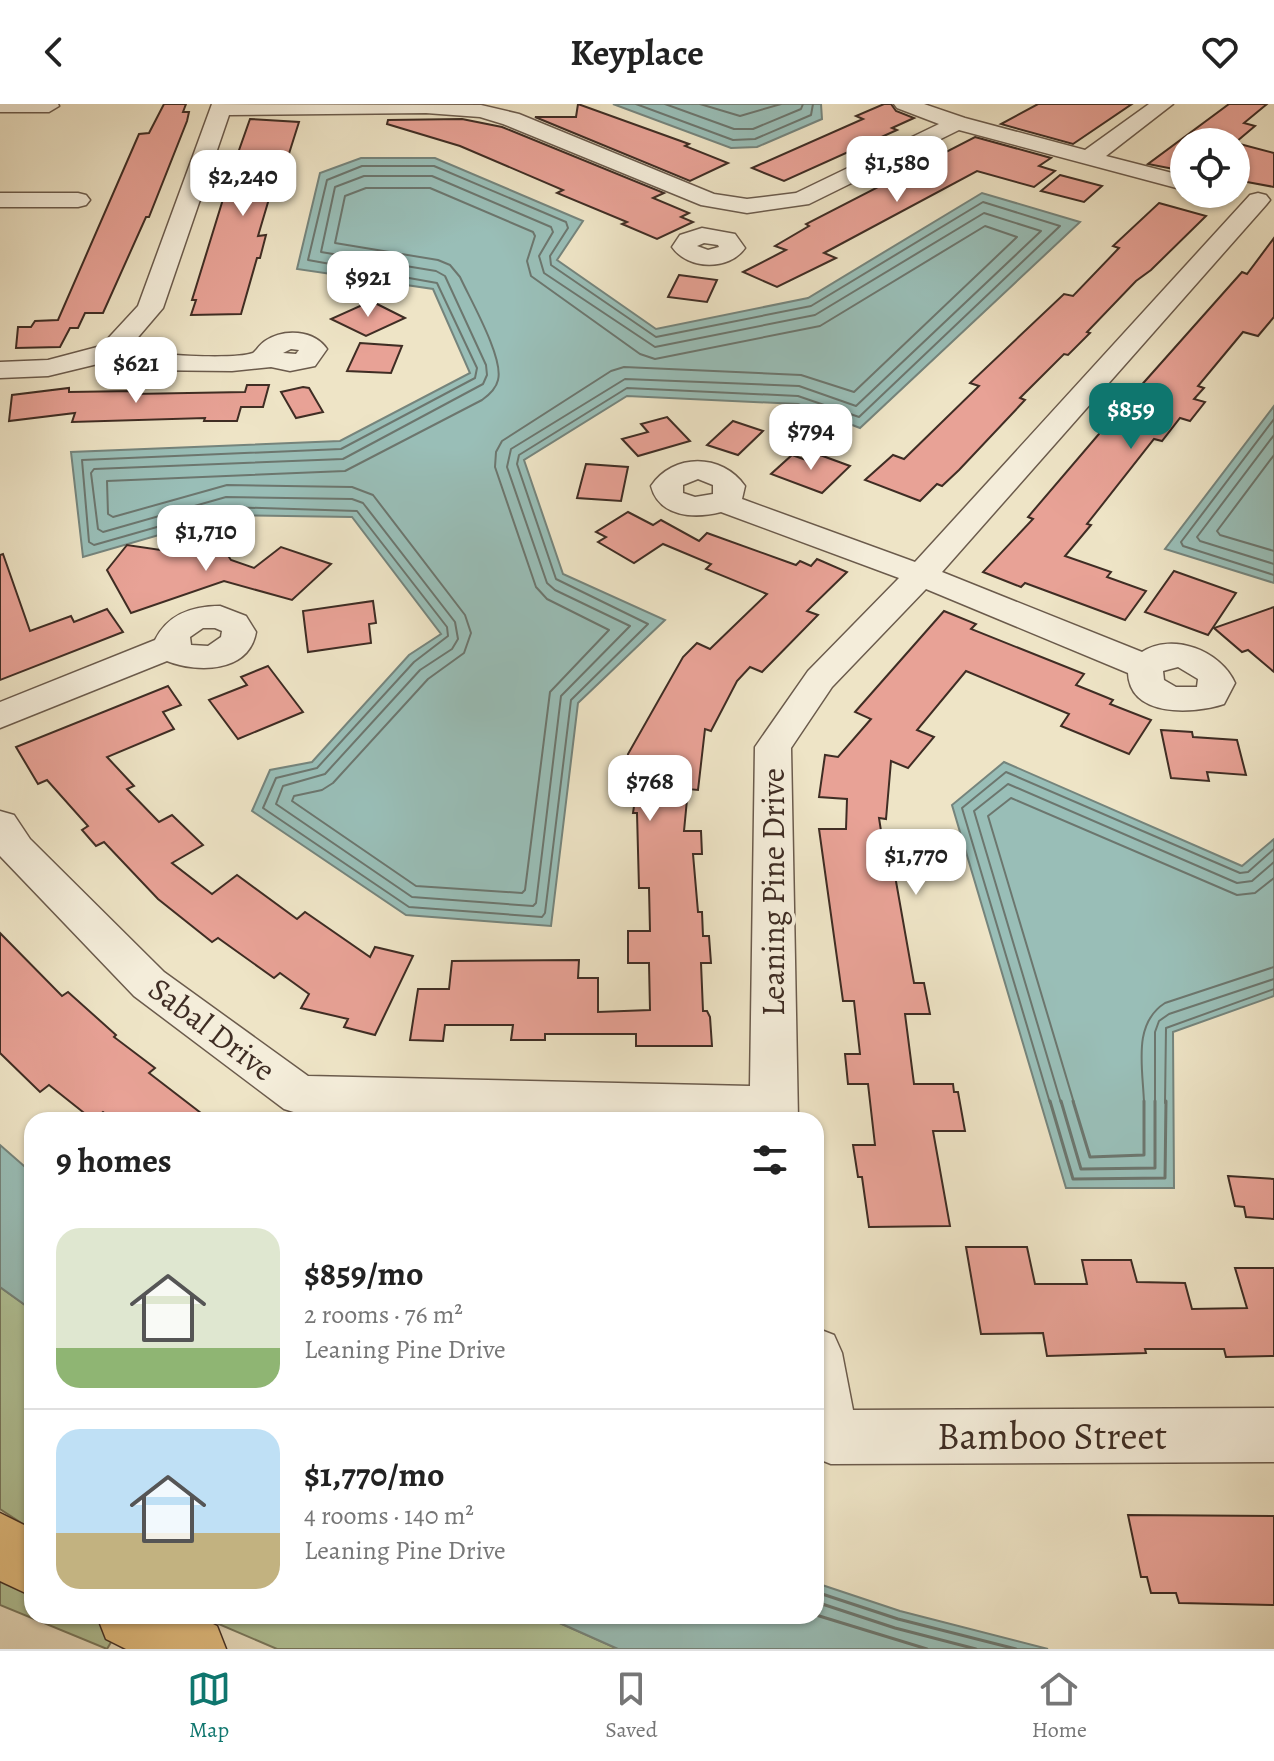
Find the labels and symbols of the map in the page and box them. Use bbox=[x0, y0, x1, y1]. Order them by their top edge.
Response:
pin: $1,580 bbox=[832, 136, 962, 204]
pin: $2,240 bbox=[178, 150, 308, 218]
pin: $921 bbox=[321, 251, 415, 319]
pin: $621 bbox=[89, 337, 183, 405]
pin: $859 bbox=[1084, 383, 1178, 451]
pin: $794 bbox=[764, 404, 858, 472]
pin: $1,710 bbox=[141, 505, 271, 573]
pin: $768 bbox=[603, 755, 697, 823]
street label: Leaning Pine Drive bbox=[751, 768, 795, 1016]
pin: $1,770 bbox=[851, 829, 981, 897]
street label: Sabal Drive bbox=[140, 967, 284, 1091]
street label: Bamboo Street bbox=[937, 1410, 1167, 1462]

